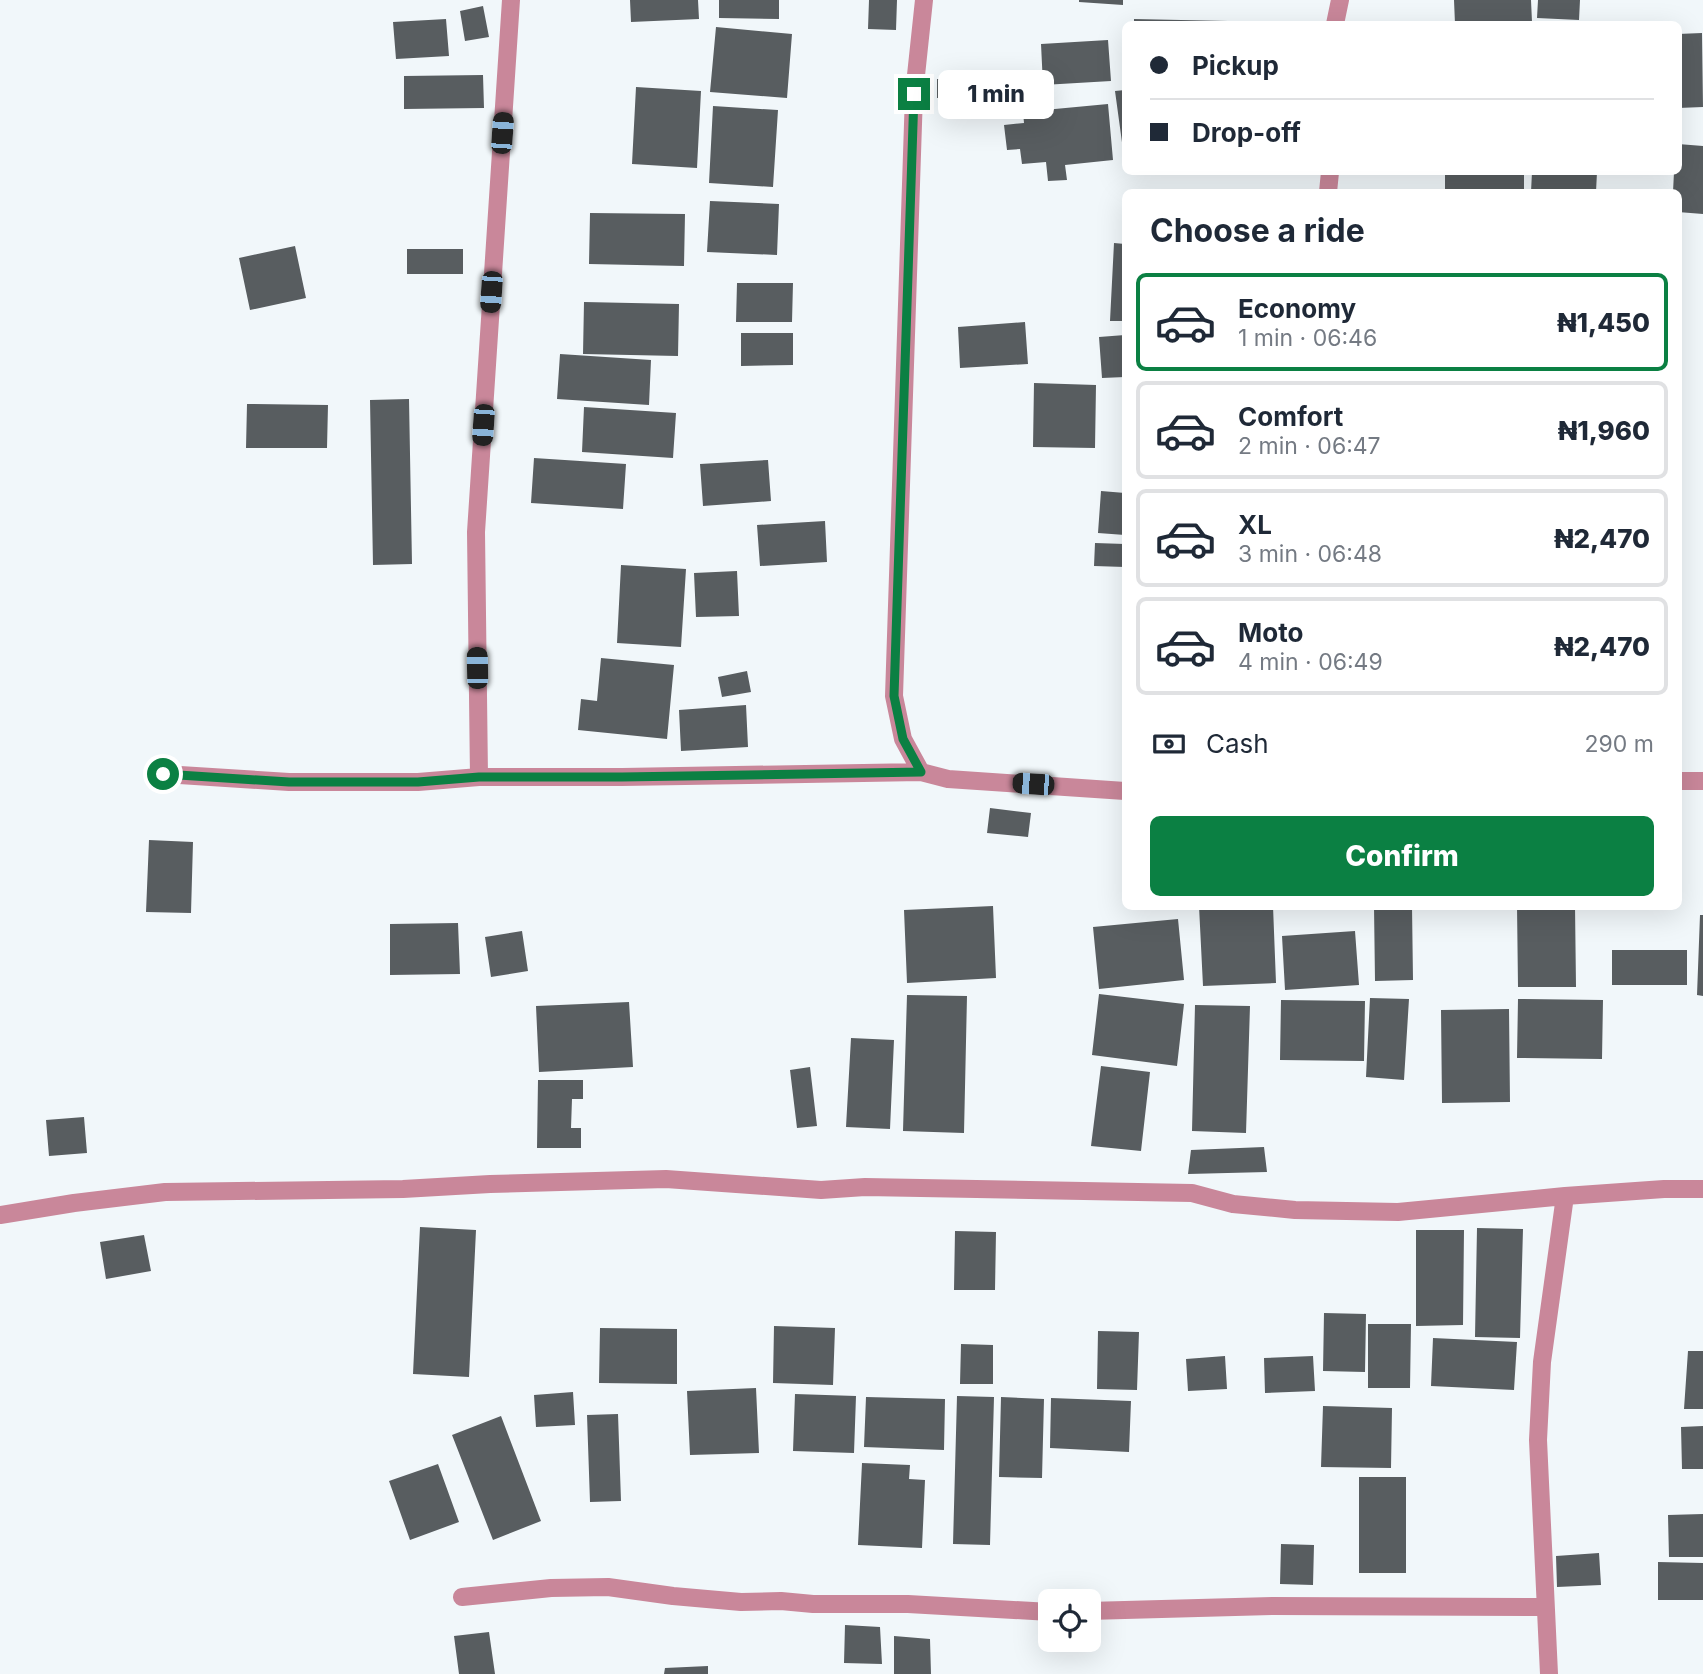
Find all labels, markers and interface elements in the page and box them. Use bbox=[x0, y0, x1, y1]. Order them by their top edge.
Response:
text: Pickup bbox=[1192, 50, 1279, 81]
callout: 1 min bbox=[939, 70, 1054, 119]
route end bbox=[898, 78, 930, 110]
text: 1 min bbox=[967, 80, 1025, 108]
car bbox=[491, 111, 514, 155]
text: Drop-off bbox=[1192, 117, 1301, 148]
text: Choose a ride bbox=[1150, 211, 1365, 250]
car bbox=[480, 270, 503, 314]
icon: car bbox=[1154, 291, 1217, 354]
text: Economy bbox=[1238, 293, 1356, 324]
text: ₦1,450 bbox=[1557, 307, 1650, 338]
text: 1 min · 06:46 bbox=[1238, 324, 1377, 352]
icon: car bbox=[1154, 399, 1217, 462]
text: Comfort bbox=[1238, 401, 1343, 432]
car bbox=[472, 403, 495, 447]
text: ₦1,960 bbox=[1558, 415, 1650, 446]
text: 2 min · 06:47 bbox=[1238, 432, 1381, 460]
icon: car bbox=[1154, 507, 1217, 570]
text: XL bbox=[1238, 509, 1272, 540]
text: ₦2,470 bbox=[1554, 523, 1650, 554]
text: 3 min · 06:48 bbox=[1238, 540, 1382, 568]
icon: car bbox=[1154, 615, 1217, 678]
text: Moto bbox=[1238, 617, 1303, 648]
text: ₦2,470 bbox=[1554, 631, 1650, 662]
car bbox=[467, 647, 488, 689]
text: 4 min · 06:49 bbox=[1238, 648, 1383, 676]
icon: cash bbox=[1150, 725, 1188, 763]
text: Cash bbox=[1206, 728, 1269, 759]
text: 290 m bbox=[1585, 730, 1654, 758]
route start bbox=[147, 758, 179, 790]
car bbox=[1012, 772, 1055, 796]
button: Confirm bbox=[1150, 816, 1654, 896]
map controls bbox=[1038, 1589, 1101, 1652]
button: locate bbox=[1038, 1589, 1101, 1652]

